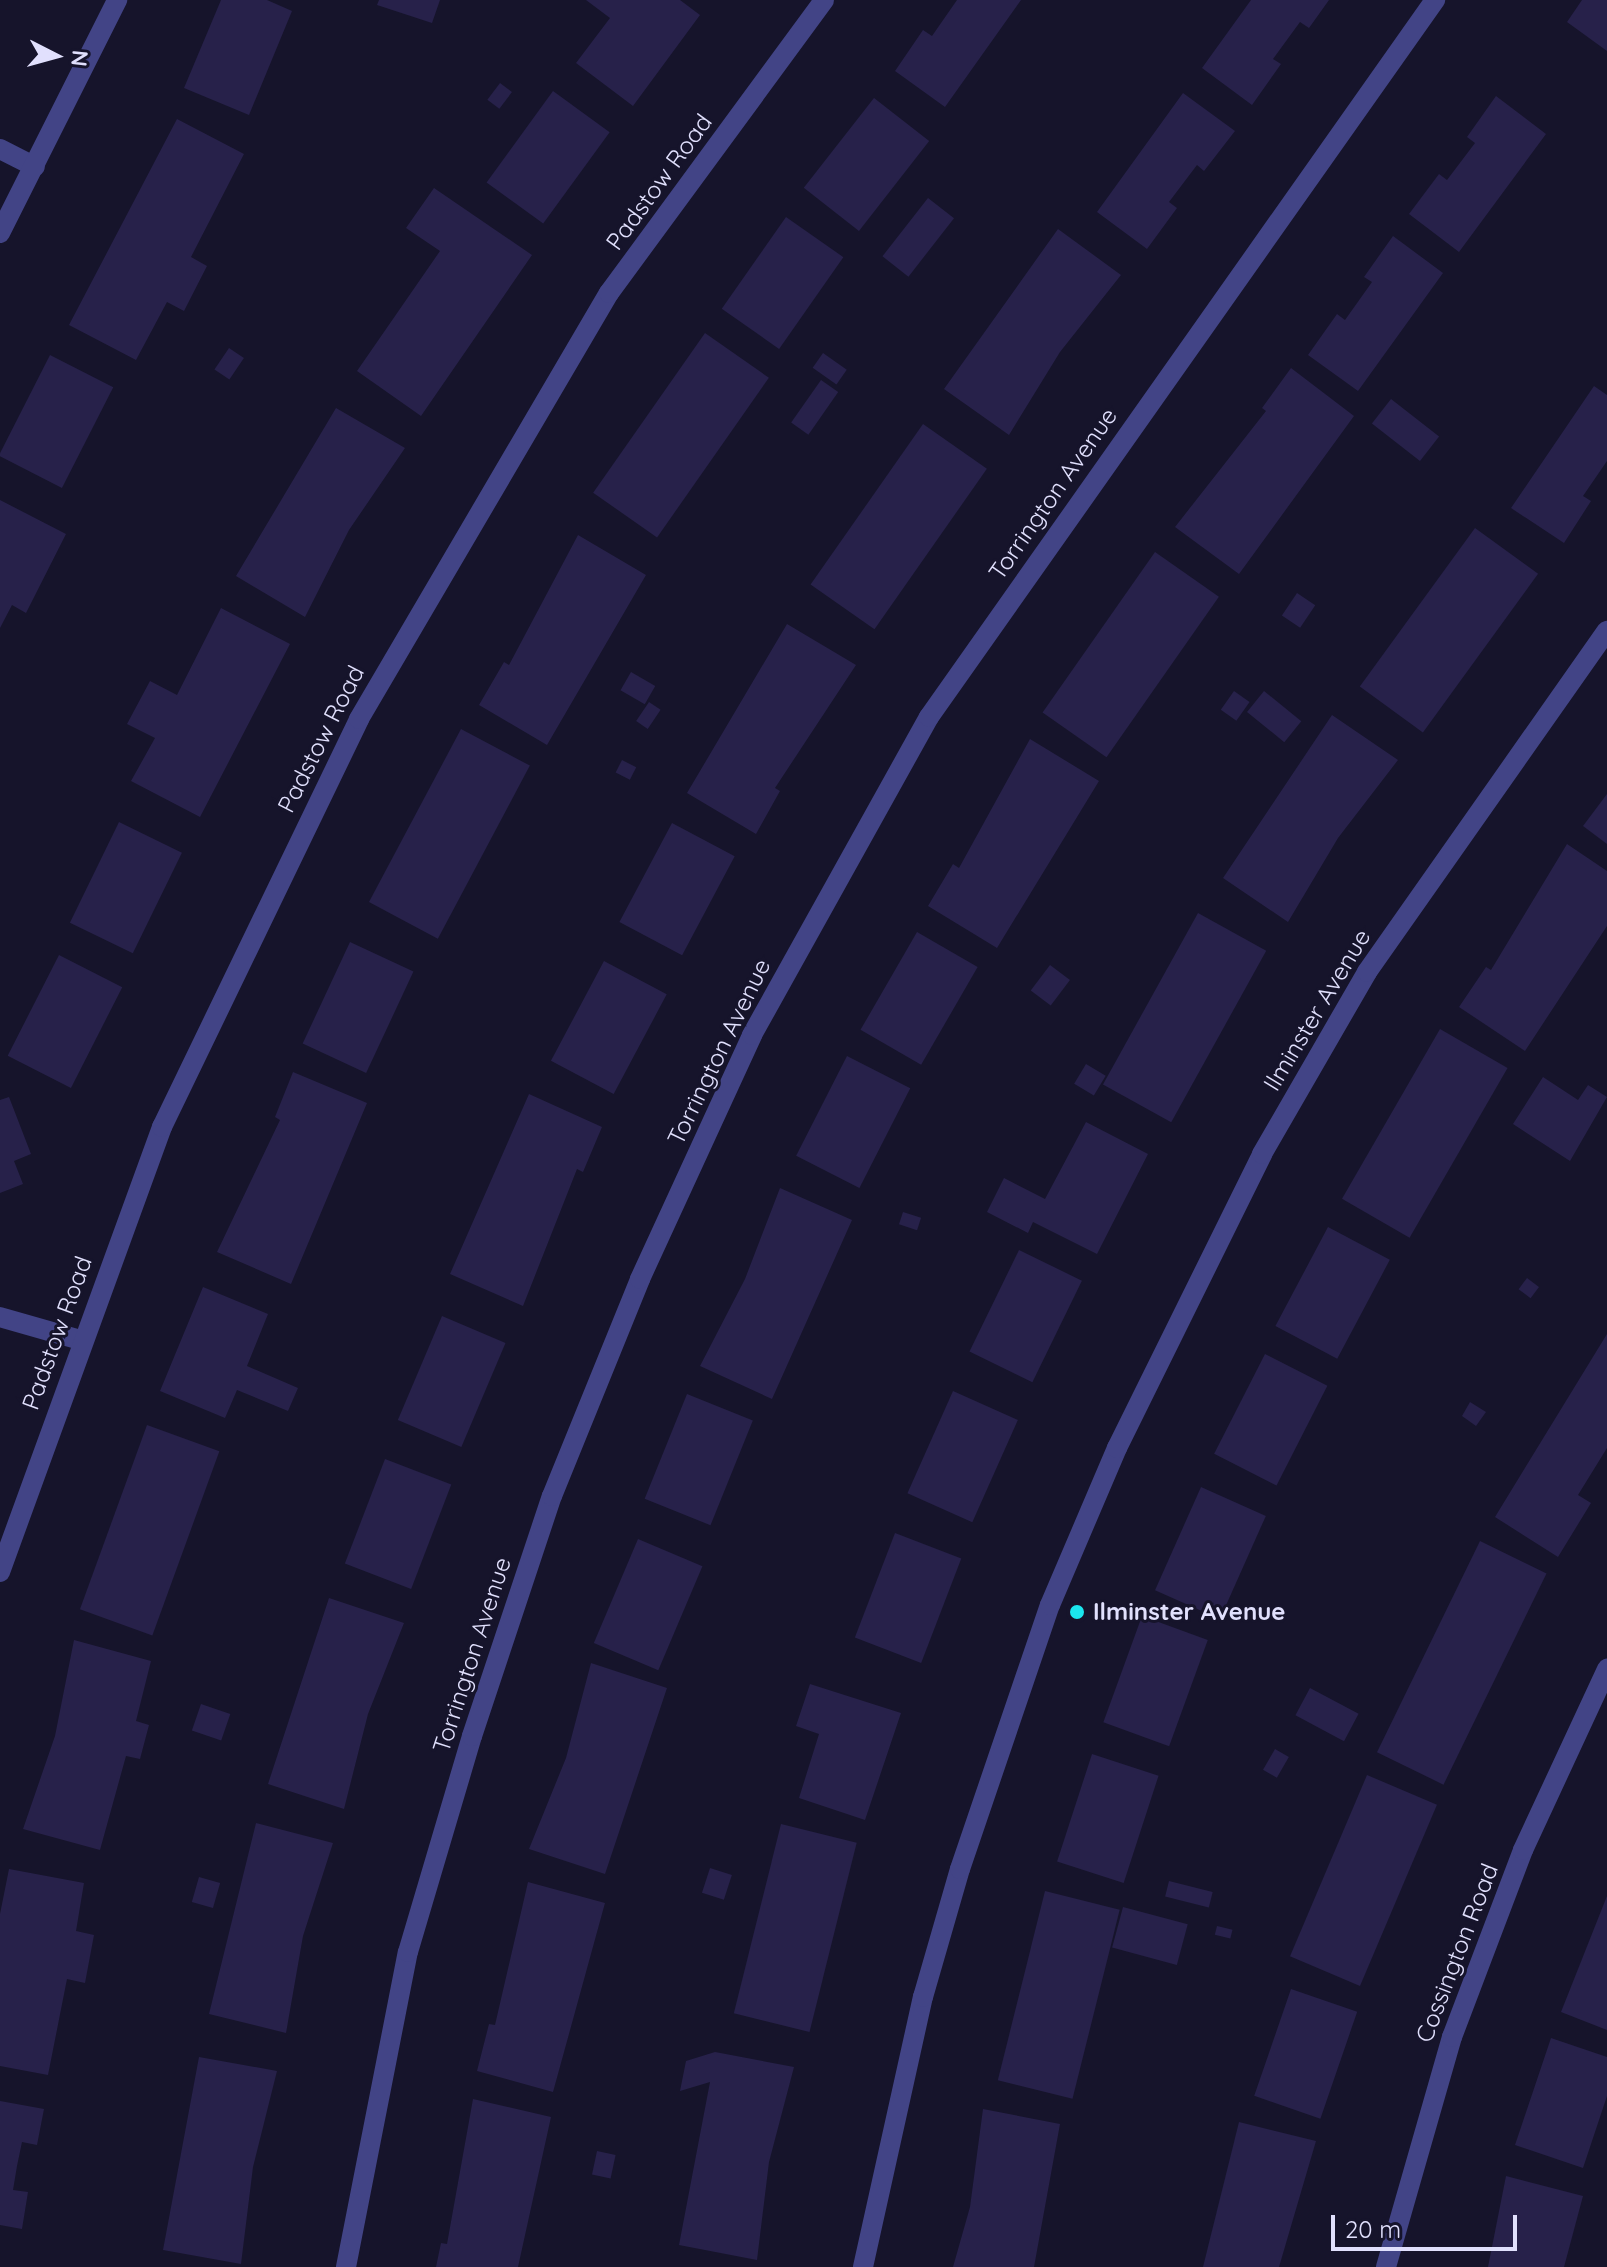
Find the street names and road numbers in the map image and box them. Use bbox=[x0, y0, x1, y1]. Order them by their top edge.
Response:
street label: Padstow Road bbox=[600, 108, 718, 256]
street label: Torrington Avenue bbox=[983, 402, 1123, 586]
street label: Padstow Road bbox=[272, 661, 370, 817]
street label: Ilminster Avenue bbox=[1257, 924, 1377, 1096]
street label: Torrington Avenue bbox=[661, 954, 777, 1150]
street label: Padstow Road bbox=[16, 1252, 98, 1414]
street label: Torrington Avenue bbox=[427, 1554, 517, 1756]
street label: Cossington Road bbox=[1410, 1860, 1504, 2046]

